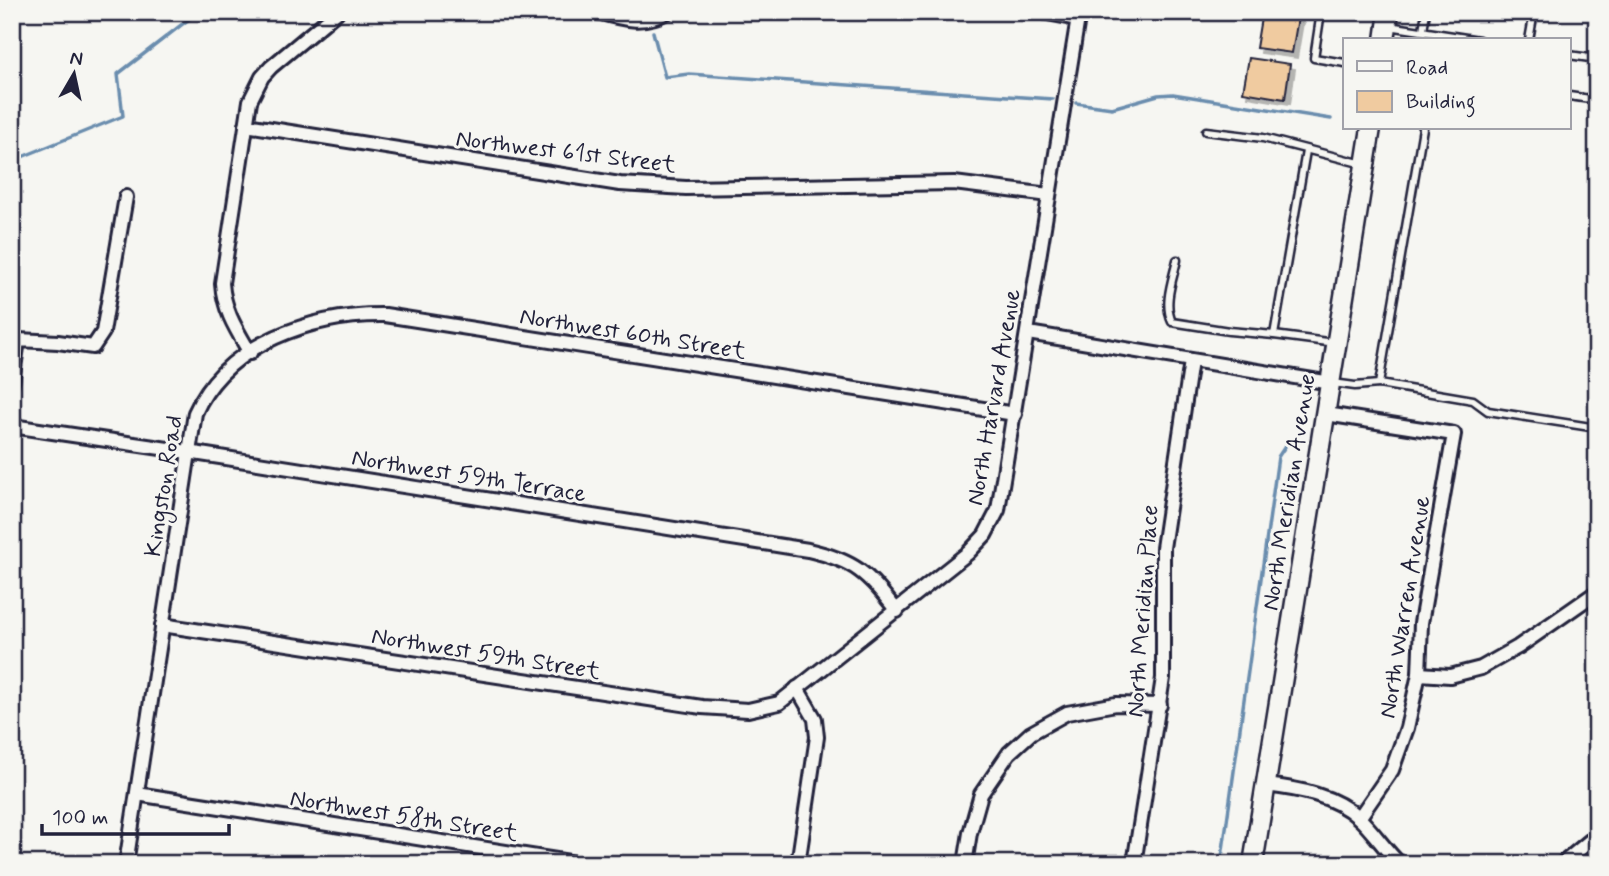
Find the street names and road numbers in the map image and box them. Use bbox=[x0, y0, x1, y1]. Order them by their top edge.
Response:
street label: Northwest 61st Street bbox=[454, 124, 678, 181]
street label: North Harvard Avenue bbox=[960, 287, 1029, 508]
street label: Northwest 60th Street bbox=[517, 301, 748, 368]
street label: North Meridian Avenue bbox=[1255, 372, 1324, 613]
street label: Kingston Road bbox=[138, 413, 193, 560]
street label: Northwest 59th Terrace bbox=[349, 443, 588, 510]
street label: North Warren Avenue bbox=[1373, 494, 1438, 721]
street label: North Meridian Place bbox=[1121, 504, 1166, 718]
street label: Northwest 59th Street bbox=[369, 621, 602, 688]
street label: Northwest 58th Street bbox=[288, 783, 520, 850]

